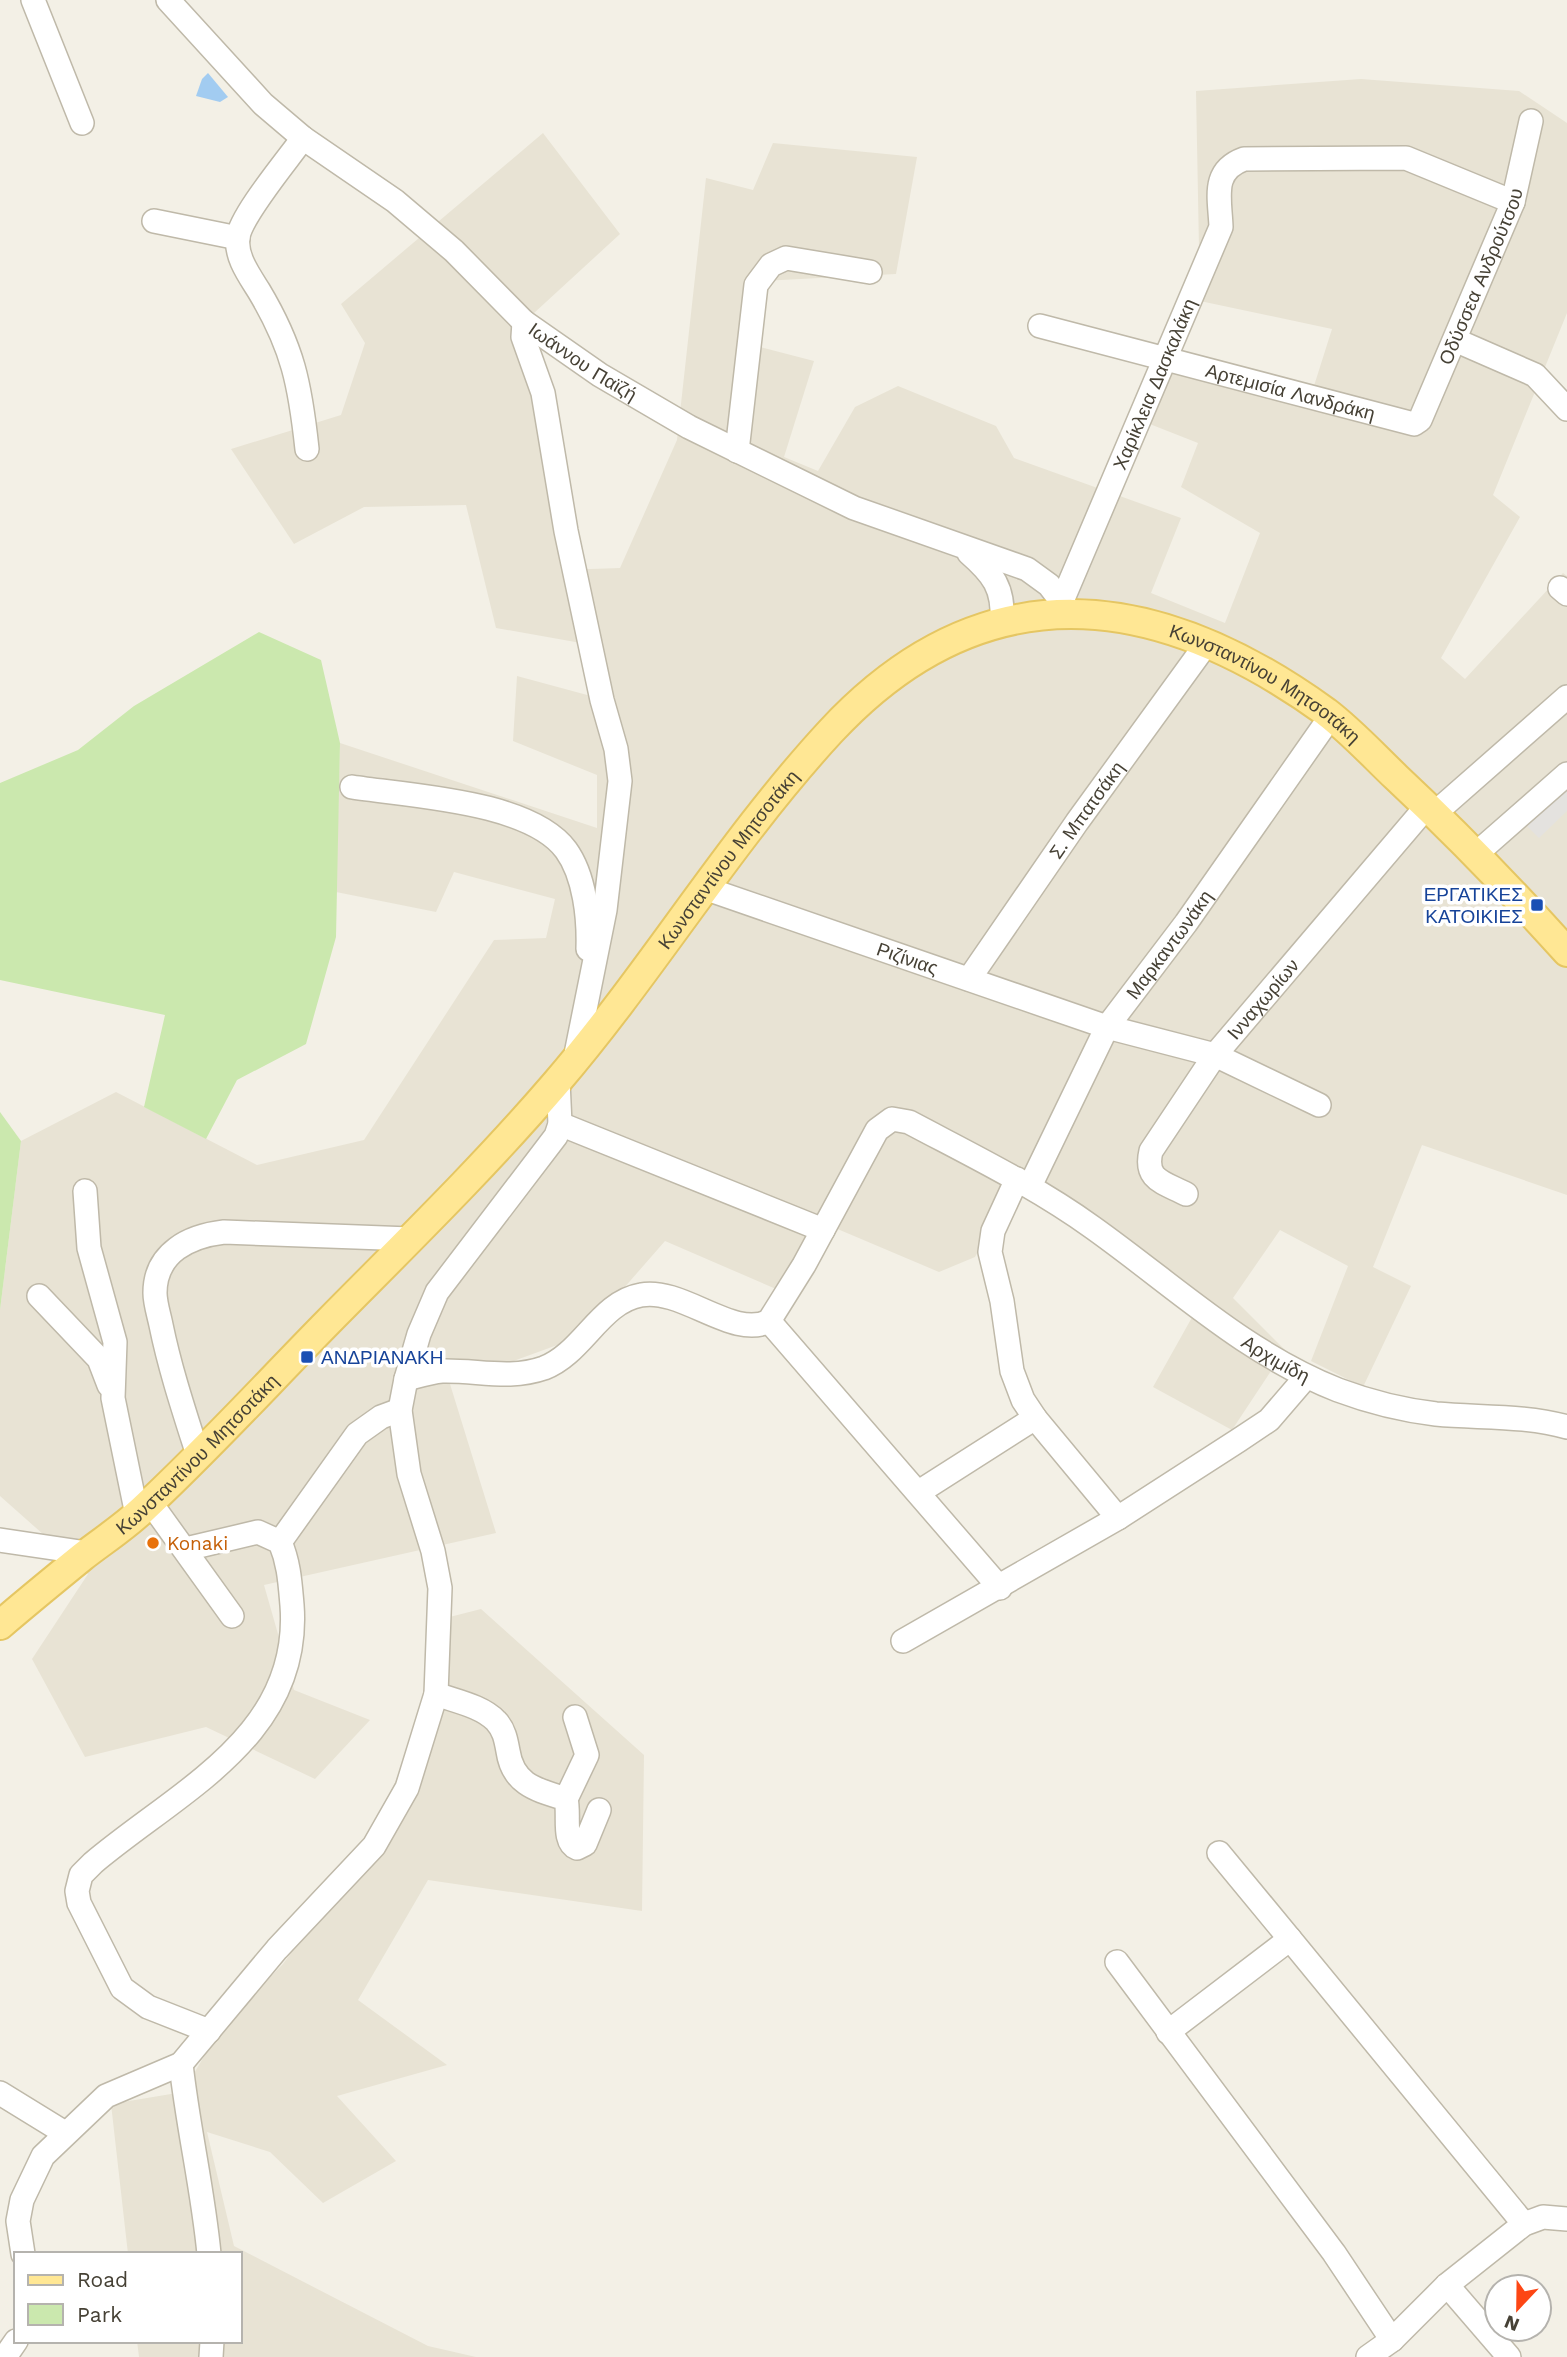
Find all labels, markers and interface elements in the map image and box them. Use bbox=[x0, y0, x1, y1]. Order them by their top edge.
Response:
street label: Οδύσσεα Ανδρούτσου bbox=[1434, 186, 1527, 368]
street label: Χαρίκλεια Δασκαλάκη bbox=[1108, 295, 1201, 473]
street label: Ιωάννου Παϊζή bbox=[524, 317, 641, 406]
street label: Αρτεμισία Λανδράκη bbox=[1203, 358, 1378, 425]
street label: Κωνσταντίνου Μητσοτάκη bbox=[1166, 619, 1366, 748]
street label: Σ. Μπατσάκη bbox=[1044, 757, 1129, 863]
street label: Κωνσταντίνου Μητσοτάκη bbox=[653, 765, 803, 953]
place label: ΕΡΓΑΤΙΚΕΣ ΚΑΤΟΙΚΙΕΣ bbox=[1424, 883, 1523, 928]
street label: Μαρκαντωνάκη bbox=[1121, 885, 1217, 1003]
marker: ΕΡΓΑΤΙΚΕΣ ΚΑΤΟΙΚΙΕΣ bbox=[1529, 897, 1545, 913]
street label: Ριζίνιας bbox=[874, 937, 941, 979]
street label: Ινναχωρίων bbox=[1222, 954, 1304, 1044]
street label: Αρχιμίδη bbox=[1238, 1330, 1314, 1387]
place label: ΑΝΔΡΙΑΝΑΚΗ bbox=[321, 1346, 444, 1369]
marker: ΑΝΔΡΙΑΝΑΚΗ bbox=[299, 1349, 315, 1365]
street label: Κωνσταντίνου Μητσοτάκη bbox=[111, 1369, 283, 1539]
place label: Konaki bbox=[167, 1532, 228, 1555]
marker: Konaki bbox=[145, 1535, 161, 1551]
legend bbox=[14, 2252, 242, 2343]
text: Road bbox=[77, 2267, 128, 2292]
north arrow bbox=[1483, 2273, 1553, 2343]
text: Park bbox=[77, 2302, 122, 2327]
text: N bbox=[1501, 2310, 1523, 2337]

